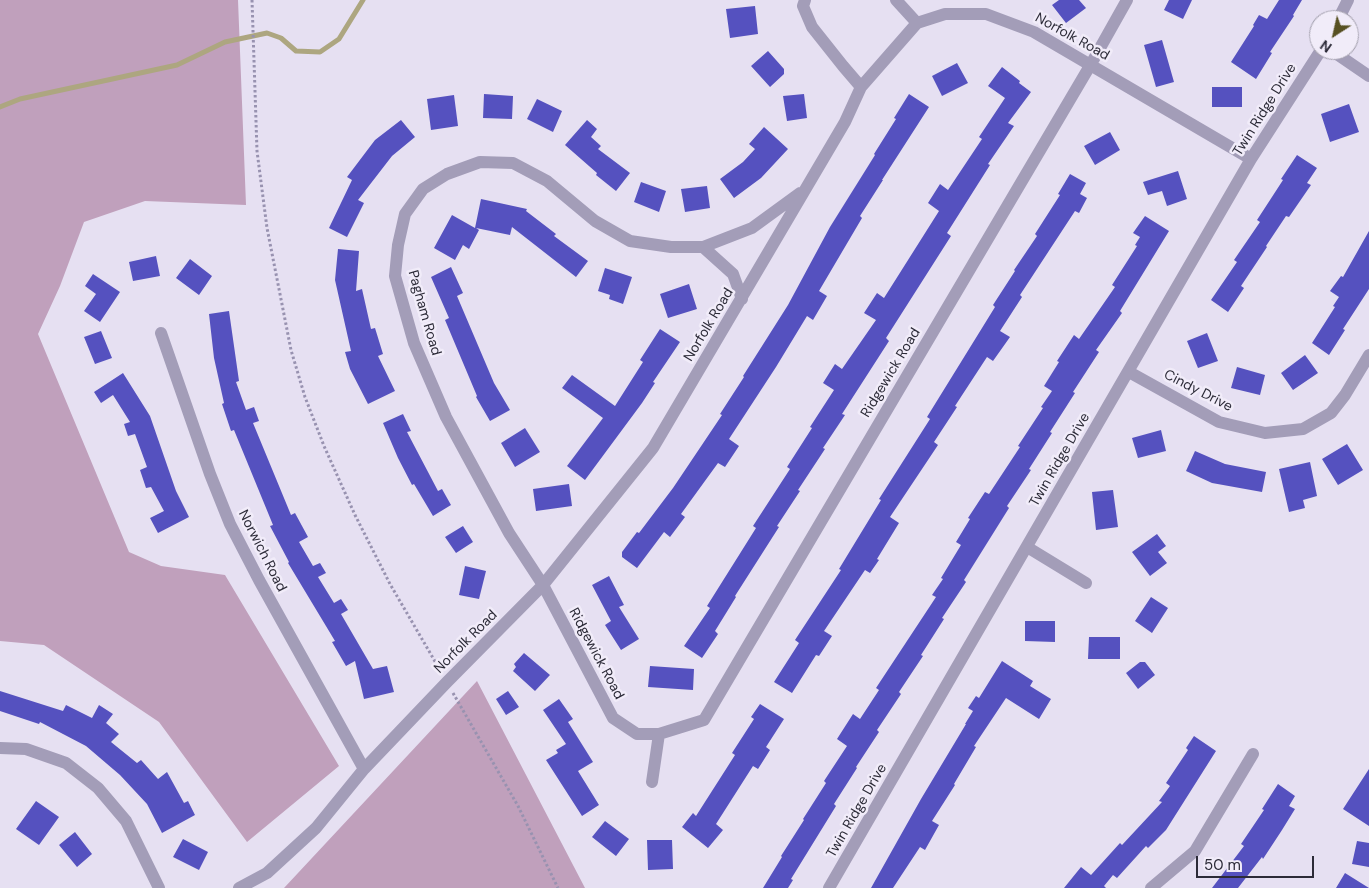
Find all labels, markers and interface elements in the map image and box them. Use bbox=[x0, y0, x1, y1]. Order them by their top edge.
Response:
street label: Norfolk Road bbox=[1032, 10, 1112, 64]
north arrow bbox=[1309, 10, 1359, 60]
text: N bbox=[1317, 36, 1335, 57]
street label: Twin Ridge Drive bbox=[1230, 61, 1300, 159]
street label: Pagham Road bbox=[404, 269, 444, 357]
street label: Norfolk Road bbox=[681, 285, 737, 365]
street label: Ridgewick Road bbox=[858, 325, 924, 421]
street label: Cindy Drive bbox=[1161, 367, 1235, 415]
street label: Twin Ridge Drive bbox=[1026, 410, 1094, 510]
street label: Norwich Road bbox=[234, 507, 290, 595]
street label: Ridgewick Road bbox=[565, 605, 627, 703]
street label: Norfolk Road bbox=[431, 607, 501, 677]
street label: Twin Ridge Drive bbox=[823, 761, 891, 861]
scale bar bbox=[1199, 846, 1316, 878]
text: 50 m bbox=[1204, 855, 1241, 875]

